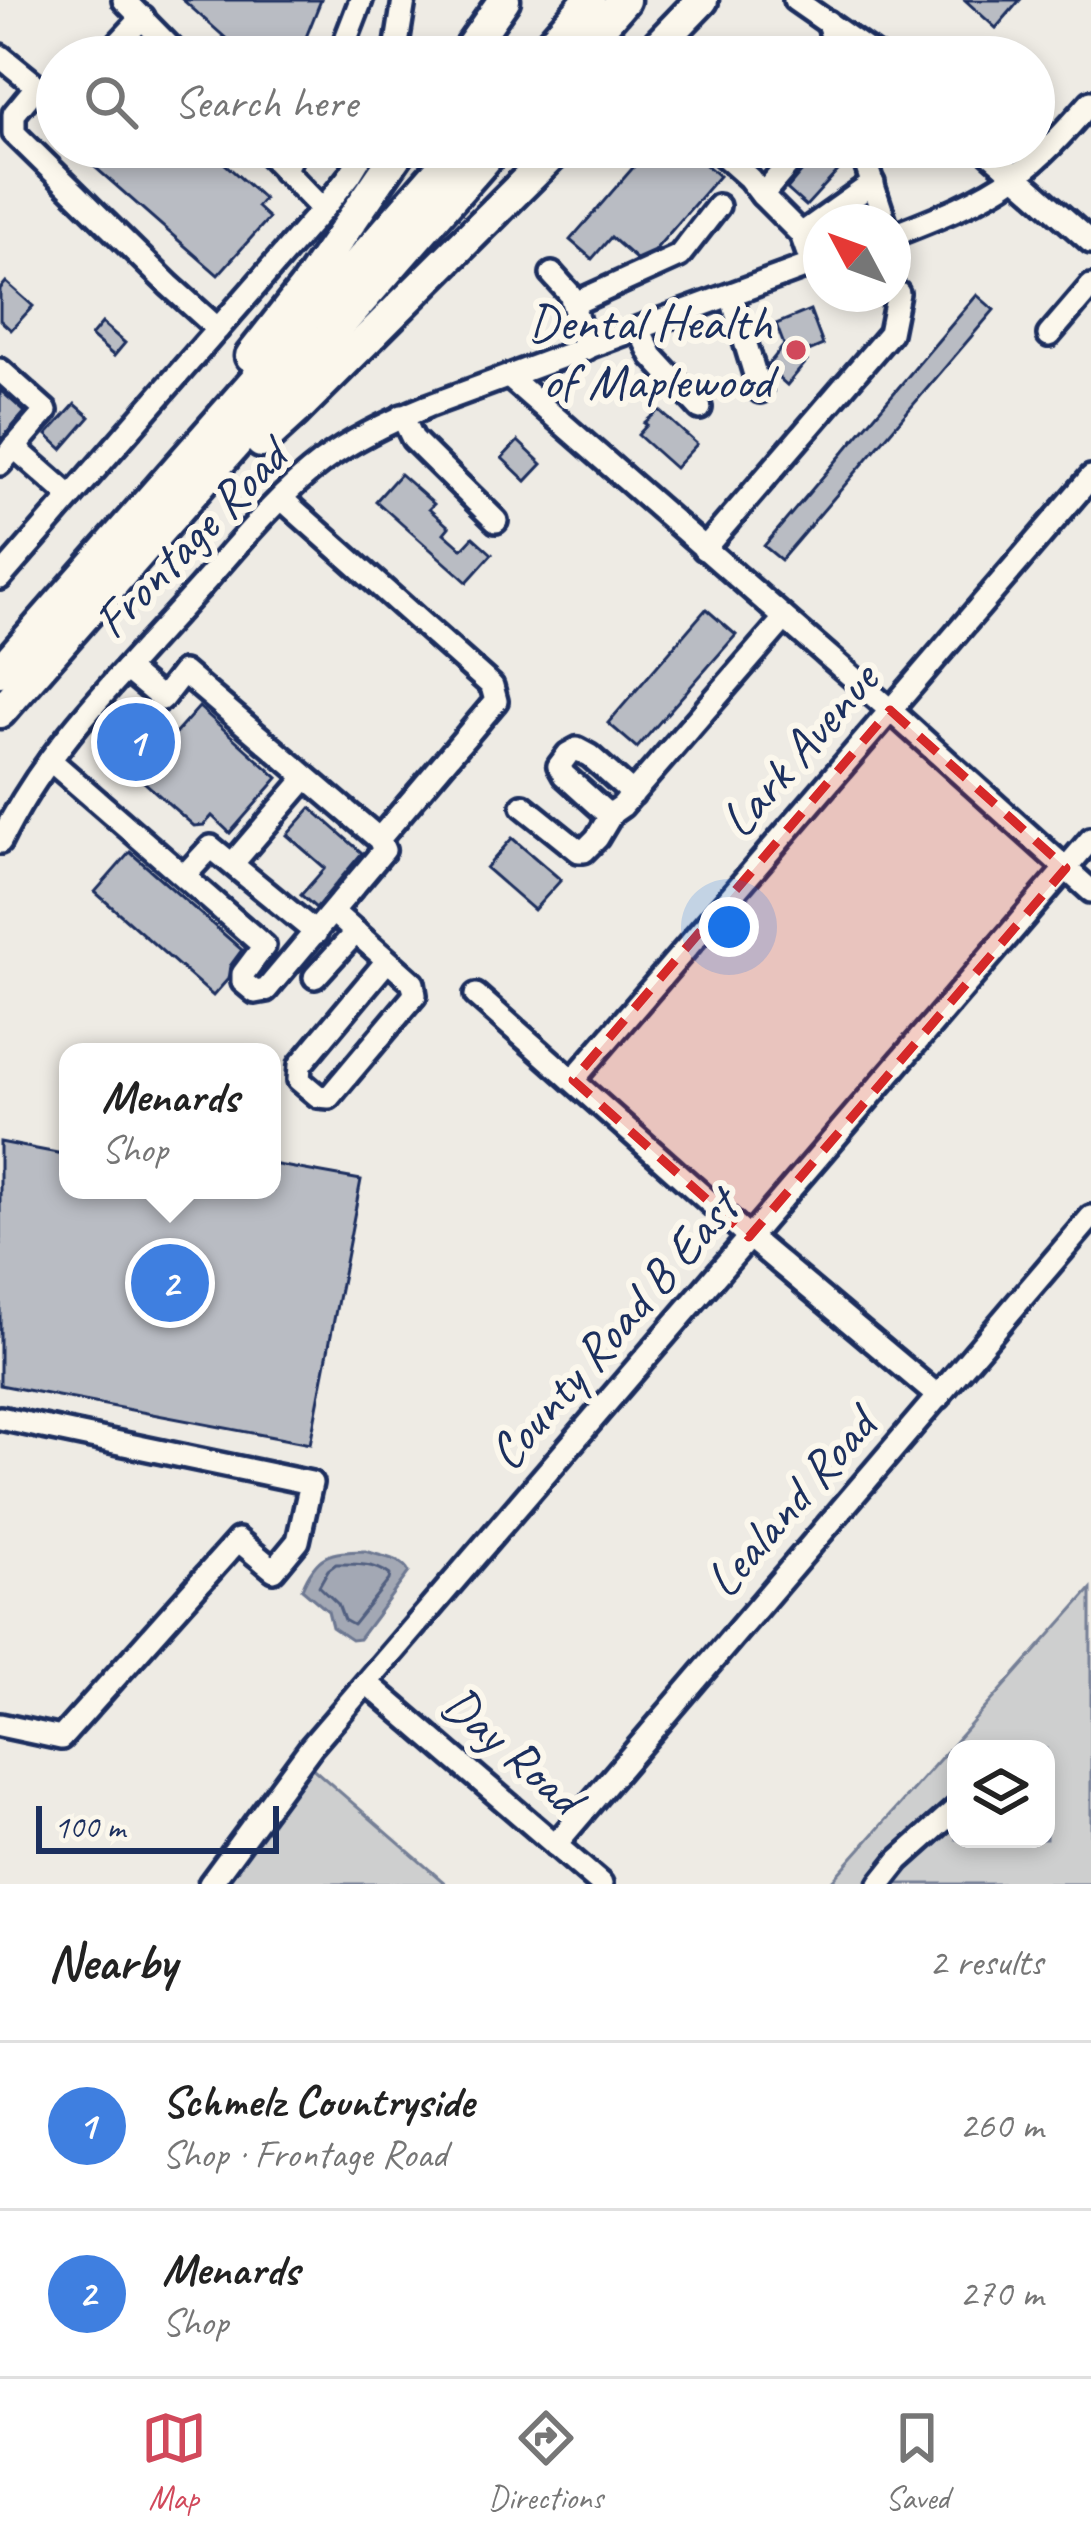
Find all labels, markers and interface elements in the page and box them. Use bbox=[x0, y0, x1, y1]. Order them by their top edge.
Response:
search box bbox=[36, 36, 1055, 168]
icon: search bbox=[78, 69, 144, 135]
text: Search here bbox=[174, 74, 357, 131]
north arrow bbox=[803, 204, 911, 312]
place label: Dental Health of Maplewood bbox=[528, 290, 780, 413]
marker: Dental Health of Maplewood bbox=[783, 337, 809, 363]
street label: Frontage Road bbox=[79, 420, 306, 651]
street label: Lark Avenue bbox=[705, 647, 894, 850]
pin: 1 bbox=[97, 697, 175, 787]
your location bbox=[699, 897, 759, 957]
popup bbox=[59, 1043, 281, 1199]
text: Menards bbox=[102, 1068, 238, 1125]
text: Shop bbox=[102, 1125, 168, 1174]
street label: County Road B East bbox=[474, 1172, 756, 1483]
pin: 2 bbox=[131, 1238, 209, 1328]
street label: Lealand Road bbox=[690, 1390, 894, 1610]
street label: Day Road bbox=[429, 1672, 602, 1833]
map controls bbox=[947, 1740, 1055, 1848]
button: layers bbox=[947, 1740, 1055, 1848]
scale bar bbox=[36, 1800, 279, 1853]
text: 100 m bbox=[54, 1806, 125, 1848]
text: Nearby bbox=[48, 1930, 176, 1994]
text: 2 results bbox=[929, 1938, 1043, 1987]
text: Schmelz Countryside bbox=[162, 2073, 474, 2130]
text: 1 bbox=[78, 2101, 96, 2150]
text: 260 m bbox=[959, 2101, 1043, 2150]
text: Shop · Frontage Road bbox=[162, 2130, 447, 2179]
text: Menards bbox=[162, 2241, 299, 2298]
text: 2 bbox=[78, 2269, 96, 2318]
text: 270 m bbox=[959, 2269, 1043, 2318]
text: Shop bbox=[162, 2298, 228, 2347]
tab: Map bbox=[141, 2405, 207, 2519]
tab: Directions bbox=[488, 2405, 603, 2519]
tab: Saved bbox=[884, 2405, 950, 2519]

